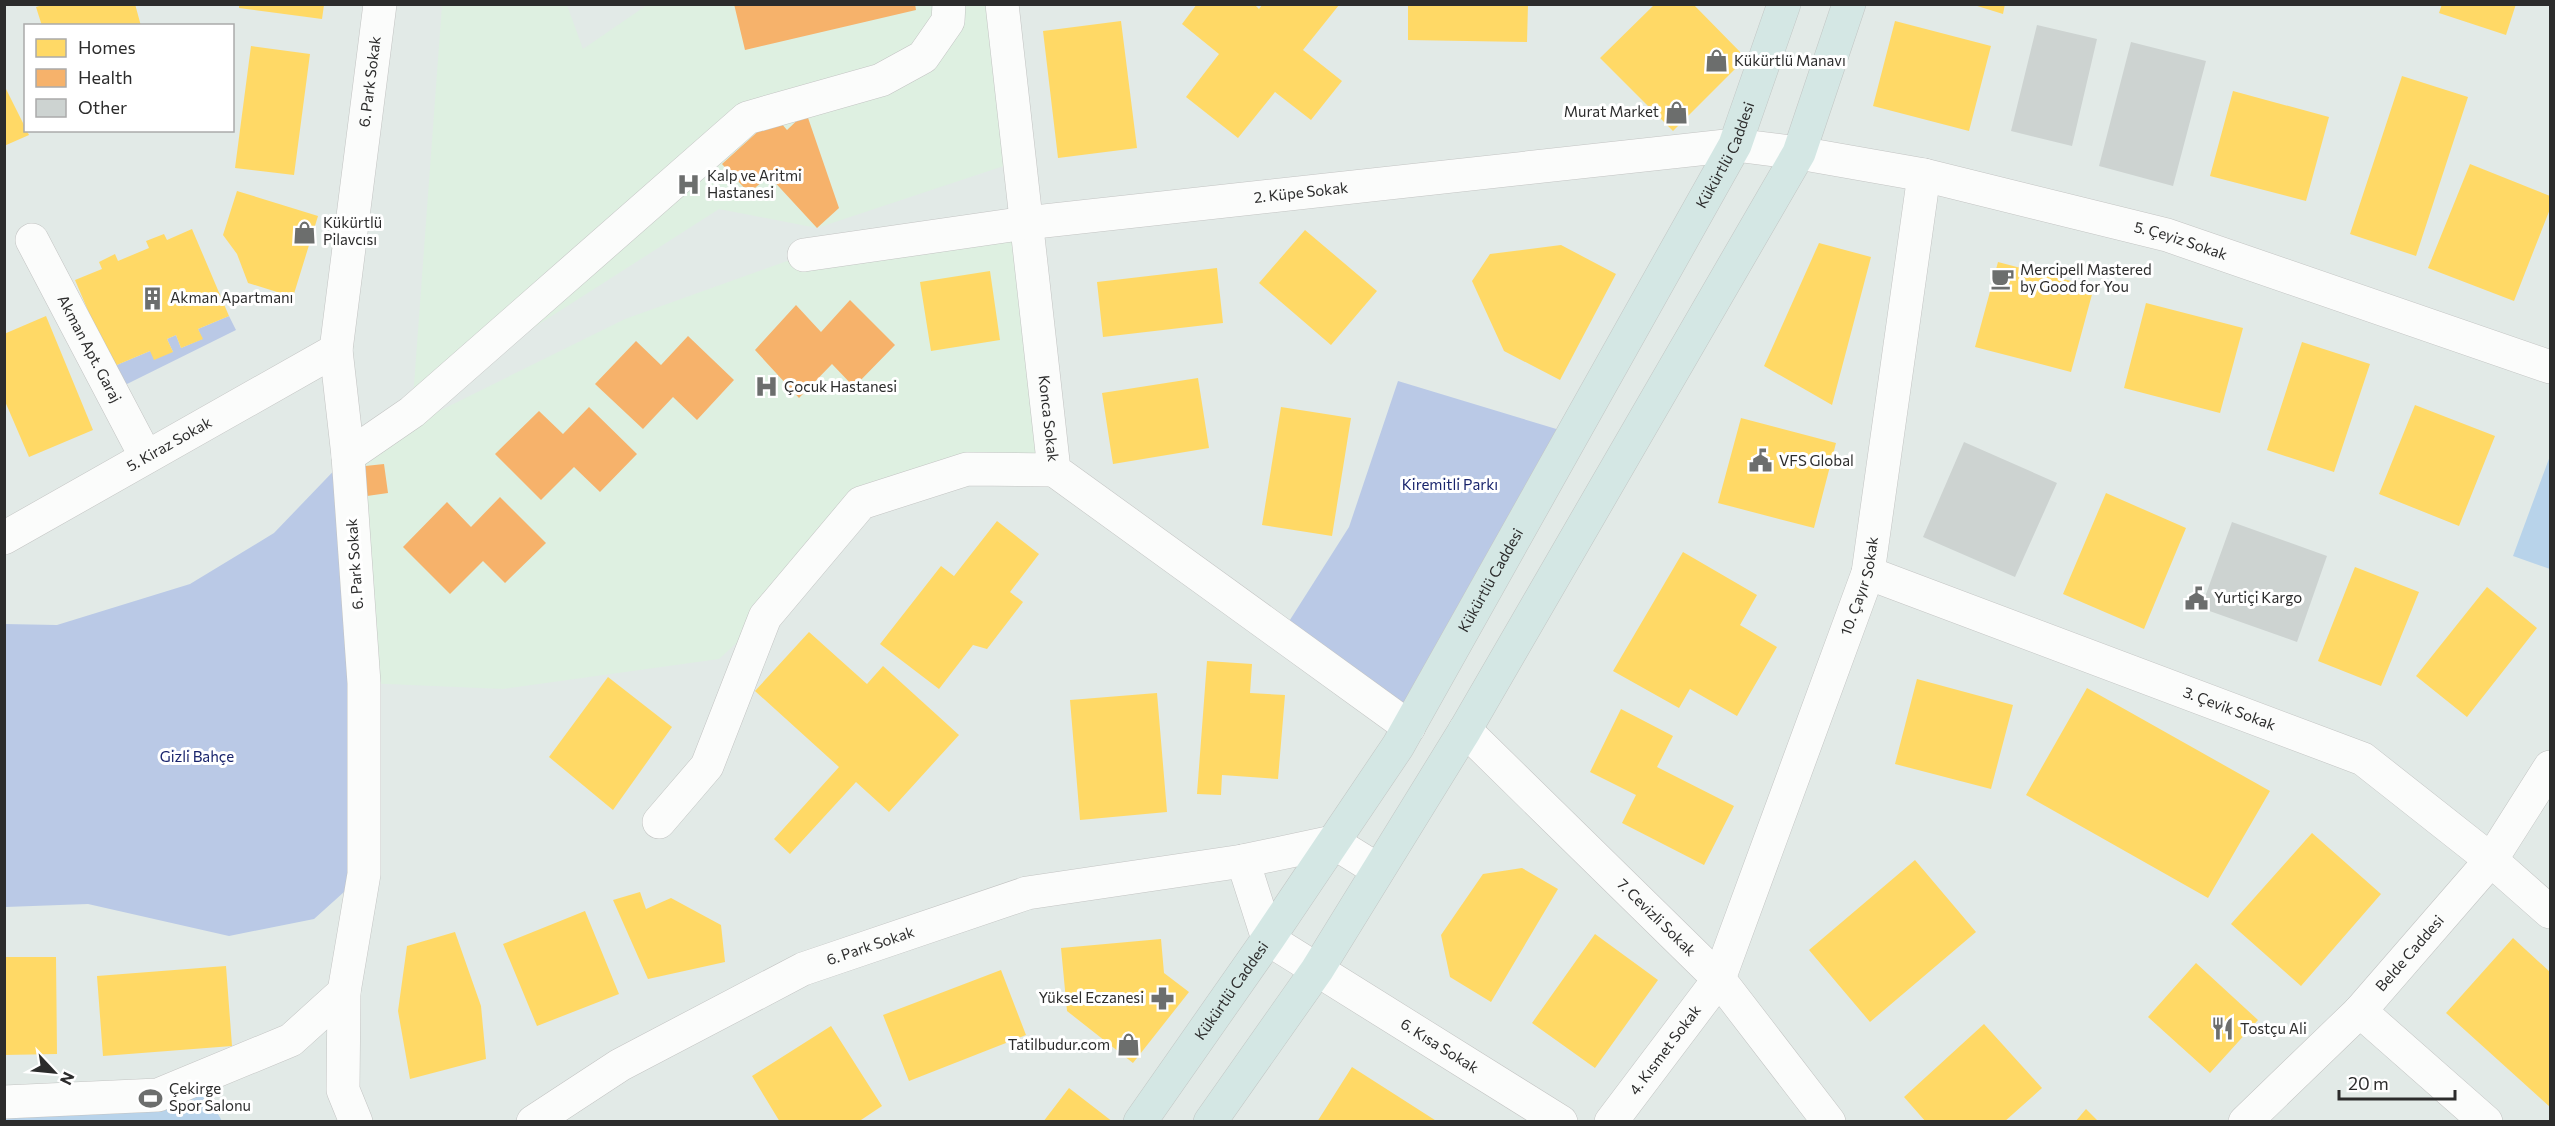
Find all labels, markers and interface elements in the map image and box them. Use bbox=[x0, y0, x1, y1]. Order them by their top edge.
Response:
legend bbox=[24, 24, 234, 132]
street label: 6. Park Sokak bbox=[354, 35, 384, 128]
text: Homes bbox=[78, 36, 136, 58]
shop icon: Kükürtlü Manavı bbox=[1703, 48, 1729, 74]
place label: Kükürtlü Manavı bbox=[1734, 51, 1846, 69]
text: Health bbox=[78, 66, 133, 88]
text: Other bbox=[78, 96, 127, 118]
shop icon: Murat Market bbox=[1664, 99, 1690, 125]
street label: Kükürtlü Caddesi bbox=[1691, 99, 1757, 211]
place label: Murat Market bbox=[1564, 102, 1659, 120]
place label: Kalp ve Aritmi Hastanesi bbox=[707, 166, 802, 201]
hospital icon: Kalp ve Aritmi Hastanesi bbox=[676, 172, 702, 198]
street label: 2. Küpe Sokak bbox=[1253, 178, 1349, 206]
place label: Kükürtlü Pilavcısı bbox=[323, 213, 382, 248]
street label: 5. Çeyiz Sokak bbox=[2132, 217, 2230, 263]
shop icon: Kükürtlü Pilavcısı bbox=[292, 219, 318, 245]
place label: Mercipell Mastered by Good for You bbox=[2020, 260, 2152, 295]
cafe icon: Mercipell Mastered by Good for You bbox=[1989, 266, 2015, 292]
building icon: Akman Apartmanı bbox=[139, 285, 165, 311]
place label: Akman Apartmanı bbox=[170, 288, 293, 306]
street label: Akman Apt. Garaj bbox=[54, 292, 126, 405]
hospital icon: Çocuk Hastanesi bbox=[753, 374, 779, 400]
street label: Konca Sokak bbox=[1035, 374, 1063, 463]
place label: Çocuk Hastanesi bbox=[784, 377, 897, 395]
street label: 5. Kiraz Sokak bbox=[123, 412, 214, 475]
public building icon: VFS Global bbox=[1748, 448, 1774, 474]
place label: VFS Global bbox=[1779, 451, 1854, 469]
park label: Kiremitli Parkı bbox=[1402, 475, 1498, 493]
street label: 6. Park Sokak bbox=[342, 518, 366, 610]
street label: Kükürtlü Caddesi bbox=[1454, 525, 1526, 635]
street label: 10. Çayır Sokak bbox=[1836, 535, 1881, 638]
public building icon: Yurtiçi Kargo bbox=[2183, 585, 2209, 611]
place label: Yurtiçi Kargo bbox=[2214, 588, 2302, 606]
street label: 3. Çevik Sokak bbox=[2181, 682, 2278, 733]
park label: Gizli Bahçe bbox=[160, 747, 234, 765]
street label: 7. Cevizli Sokak bbox=[1614, 874, 1700, 959]
street label: Belde Caddesi bbox=[2371, 911, 2447, 995]
street label: 6. Park Sokak bbox=[824, 922, 916, 968]
street label: Kükürtlü Caddesi bbox=[1190, 938, 1272, 1043]
pharmacy icon: Yüksel Eczanesi bbox=[1149, 985, 1175, 1011]
place label: Yüksel Eczanesi bbox=[1038, 988, 1144, 1006]
street label: 4. Kısmet Sokak bbox=[1625, 1001, 1704, 1098]
street label: 6. Kısa Sokak bbox=[1398, 1014, 1482, 1076]
restaurant icon: Tostçu Ali bbox=[2209, 1016, 2235, 1042]
place label: Tostçu Ali bbox=[2240, 1019, 2307, 1037]
shop icon: Tatilbudur.com bbox=[1115, 1032, 1141, 1058]
place label: Tatilbudur.com bbox=[1008, 1035, 1110, 1053]
north arrow bbox=[24, 1042, 84, 1102]
scale bar bbox=[2339, 1063, 2454, 1101]
text: N bbox=[57, 1069, 79, 1088]
text: 20 m bbox=[2348, 1072, 2389, 1094]
place label: Çekirge Spor Salonu bbox=[169, 1079, 251, 1114]
sports icon: Çekirge Spor Salonu bbox=[138, 1085, 164, 1111]

